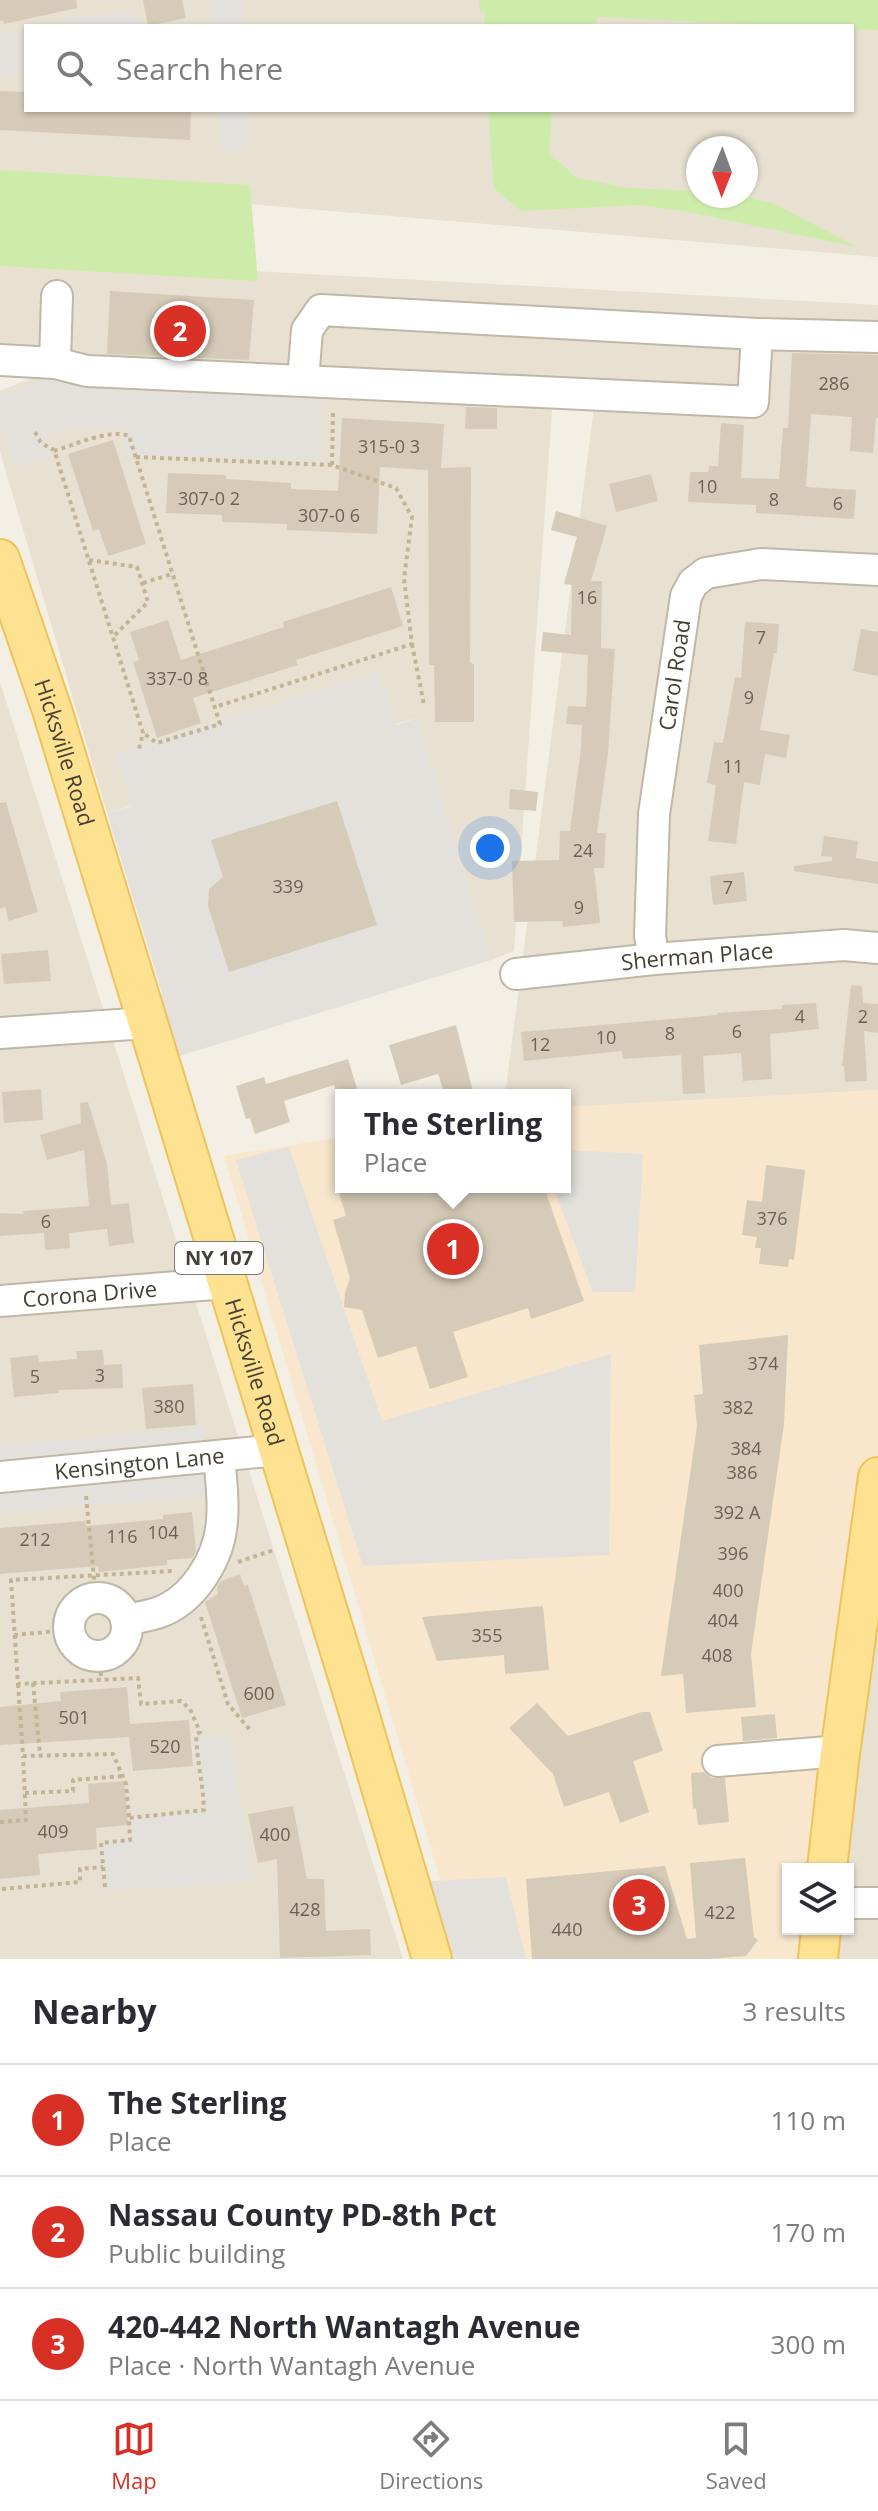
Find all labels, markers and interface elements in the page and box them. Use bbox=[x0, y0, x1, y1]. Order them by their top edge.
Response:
search box bbox=[24, 24, 854, 112]
icon: search bbox=[52, 46, 96, 90]
text: Search here bbox=[116, 48, 283, 89]
north arrow bbox=[686, 136, 758, 208]
pin: 2 bbox=[154, 301, 206, 361]
house number: 286 bbox=[819, 371, 849, 395]
house number: 315-0 3 bbox=[358, 434, 420, 458]
house number: 10 bbox=[697, 474, 717, 498]
house number: 307-0 2 bbox=[178, 486, 240, 510]
house number: 8 bbox=[769, 487, 779, 511]
house number: 6 bbox=[833, 491, 843, 515]
house number: 307-0 6 bbox=[298, 503, 360, 527]
house number: 16 bbox=[577, 585, 597, 609]
street label: Carol Road bbox=[650, 617, 696, 732]
house number: 7 bbox=[756, 625, 766, 649]
house number: 337-0 8 bbox=[146, 666, 208, 690]
street label: Hicksville Road bbox=[28, 674, 103, 829]
house number: 9 bbox=[744, 685, 754, 709]
house number: 11 bbox=[723, 754, 743, 778]
your location bbox=[470, 828, 510, 868]
house number: 24 bbox=[573, 838, 593, 862]
house number: 339 bbox=[273, 874, 303, 898]
house number: 7 bbox=[723, 875, 733, 899]
house number: 9 bbox=[574, 895, 584, 919]
street label: Sherman Place bbox=[619, 934, 774, 977]
house number: 4 bbox=[795, 1004, 805, 1028]
house number: 2 bbox=[858, 1004, 868, 1028]
house number: 6 bbox=[732, 1019, 742, 1043]
house number: 8 bbox=[665, 1021, 675, 1045]
house number: 10 bbox=[596, 1025, 616, 1049]
house number: 12 bbox=[530, 1032, 550, 1056]
popup bbox=[335, 1089, 571, 1193]
text: The Sterling bbox=[364, 1103, 542, 1144]
text: Place bbox=[364, 1144, 427, 1180]
house number: 376 bbox=[757, 1206, 787, 1230]
house number: 6 bbox=[41, 1209, 51, 1233]
pin: 1 bbox=[427, 1219, 479, 1279]
road number: NY 107 bbox=[175, 1242, 263, 1274]
street label: Corona Drive bbox=[21, 1273, 158, 1313]
street label: Hicksville Road bbox=[219, 1294, 292, 1449]
house number: 374 bbox=[748, 1351, 778, 1375]
house number: 3 bbox=[95, 1363, 105, 1387]
house number: 5 bbox=[30, 1364, 40, 1388]
house number: 380 bbox=[154, 1394, 184, 1418]
house number: 382 bbox=[723, 1395, 753, 1419]
house number: 384 bbox=[731, 1436, 761, 1460]
street label: Kensington Lane bbox=[53, 1439, 226, 1486]
house number: 386 bbox=[727, 1460, 757, 1484]
house number: 392 A bbox=[714, 1500, 761, 1524]
house number: 104 bbox=[148, 1520, 178, 1544]
house number: 116 bbox=[107, 1524, 137, 1548]
house number: 212 bbox=[20, 1527, 50, 1551]
house number: 396 bbox=[718, 1541, 748, 1565]
house number: 400 bbox=[713, 1578, 743, 1602]
house number: 404 bbox=[708, 1608, 738, 1632]
house number: 355 bbox=[472, 1623, 502, 1647]
house number: 408 bbox=[702, 1643, 732, 1667]
house number: 600 bbox=[244, 1681, 274, 1705]
house number: 501 bbox=[59, 1705, 89, 1729]
house number: 520 bbox=[150, 1734, 180, 1758]
house number: 409 bbox=[38, 1819, 68, 1843]
house number: 400 bbox=[260, 1822, 290, 1846]
map controls bbox=[782, 1863, 854, 1935]
button: layers bbox=[782, 1863, 854, 1935]
pin: 3 bbox=[613, 1875, 665, 1935]
house number: 428 bbox=[290, 1897, 320, 1921]
house number: 422 bbox=[705, 1900, 735, 1924]
house number: 440 bbox=[552, 1917, 582, 1941]
text: Nearby bbox=[32, 1988, 157, 2034]
text: 3 results bbox=[743, 1993, 846, 2029]
text: The Sterling bbox=[108, 2082, 286, 2123]
text: 1 bbox=[51, 2102, 65, 2138]
text: 110 m bbox=[771, 2102, 846, 2138]
text: Place bbox=[108, 2123, 172, 2159]
text: Nassau County PD-8th Pct bbox=[108, 2194, 497, 2235]
text: 2 bbox=[51, 2214, 65, 2250]
text: 170 m bbox=[771, 2214, 846, 2250]
text: Public building bbox=[108, 2235, 285, 2271]
text: 420-442 North Wantagh Avenue bbox=[108, 2306, 581, 2347]
text: 3 bbox=[51, 2326, 65, 2362]
text: 300 m bbox=[771, 2326, 846, 2362]
text: Place · North Wantagh Avenue bbox=[108, 2347, 475, 2383]
tab: Map bbox=[111, 2417, 157, 2495]
tab: Directions bbox=[379, 2417, 483, 2495]
tab: Saved bbox=[706, 2417, 767, 2495]

